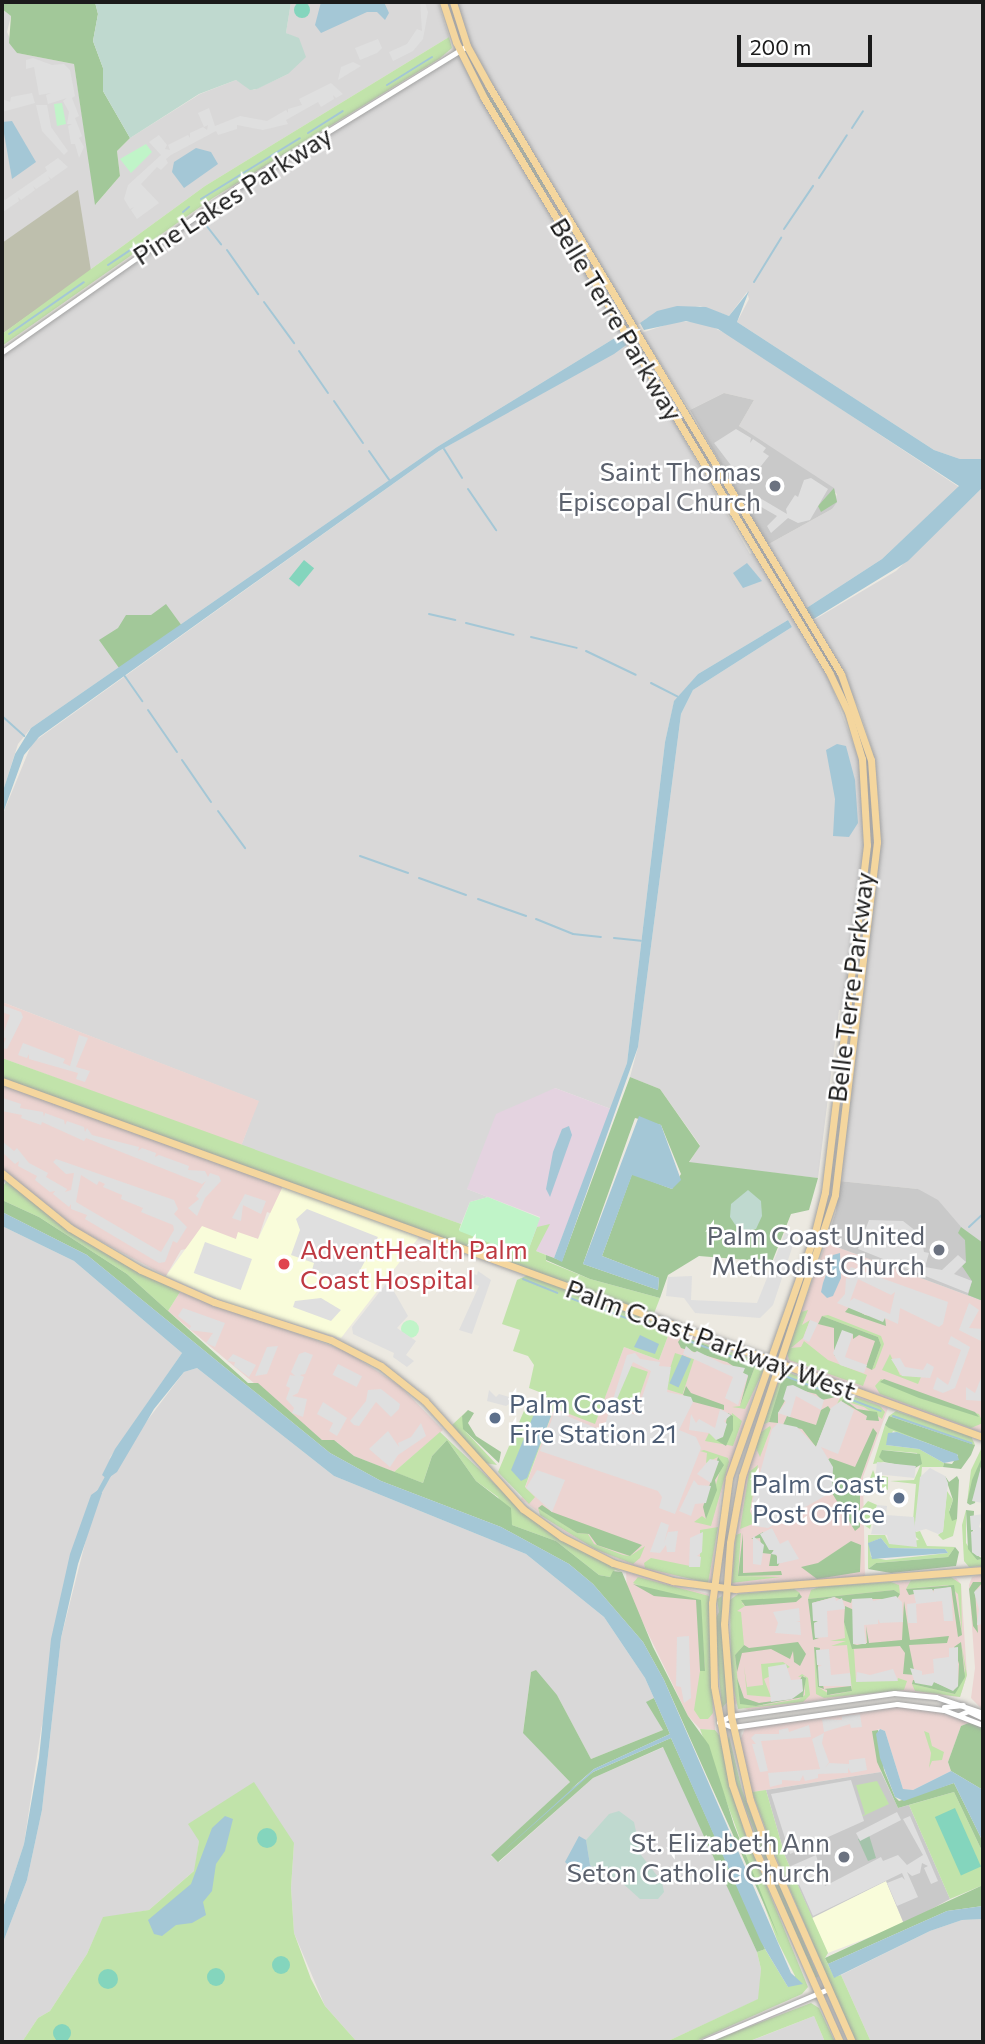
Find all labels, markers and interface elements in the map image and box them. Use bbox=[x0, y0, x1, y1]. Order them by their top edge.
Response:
scale bar bbox=[740, 21, 875, 65]
text: 200 m bbox=[750, 34, 811, 59]
street label: Pine Lakes Parkway bbox=[127, 119, 337, 271]
street label: Belle Terre Parkway bbox=[544, 212, 690, 426]
place label: Saint Thomas Episcopal Church bbox=[558, 455, 761, 516]
marker: Saint Thomas Episcopal Church bbox=[767, 478, 783, 494]
street label: Belle Terre Parkway bbox=[820, 870, 880, 1104]
place label: Palm Coast United Methodist Church bbox=[707, 1219, 925, 1280]
place label: AdventHealth Palm Coast Hospital bbox=[300, 1233, 528, 1294]
marker: Palm Coast United Methodist Church bbox=[931, 1242, 947, 1258]
marker: AdventHealth Palm Coast Hospital bbox=[274, 1254, 294, 1274]
street label: Palm Coast Parkway West bbox=[562, 1272, 860, 1406]
place label: Palm Coast Fire Station 21 bbox=[509, 1387, 677, 1448]
marker: Palm Coast Fire Station 21 bbox=[487, 1410, 503, 1426]
place label: Palm Coast Post Office bbox=[751, 1467, 885, 1528]
marker: Palm Coast Post Office bbox=[891, 1490, 907, 1506]
place label: St. Elizabeth Ann Seton Catholic Church bbox=[567, 1826, 830, 1888]
marker: St. Elizabeth Ann Seton Catholic Church bbox=[836, 1849, 852, 1865]

